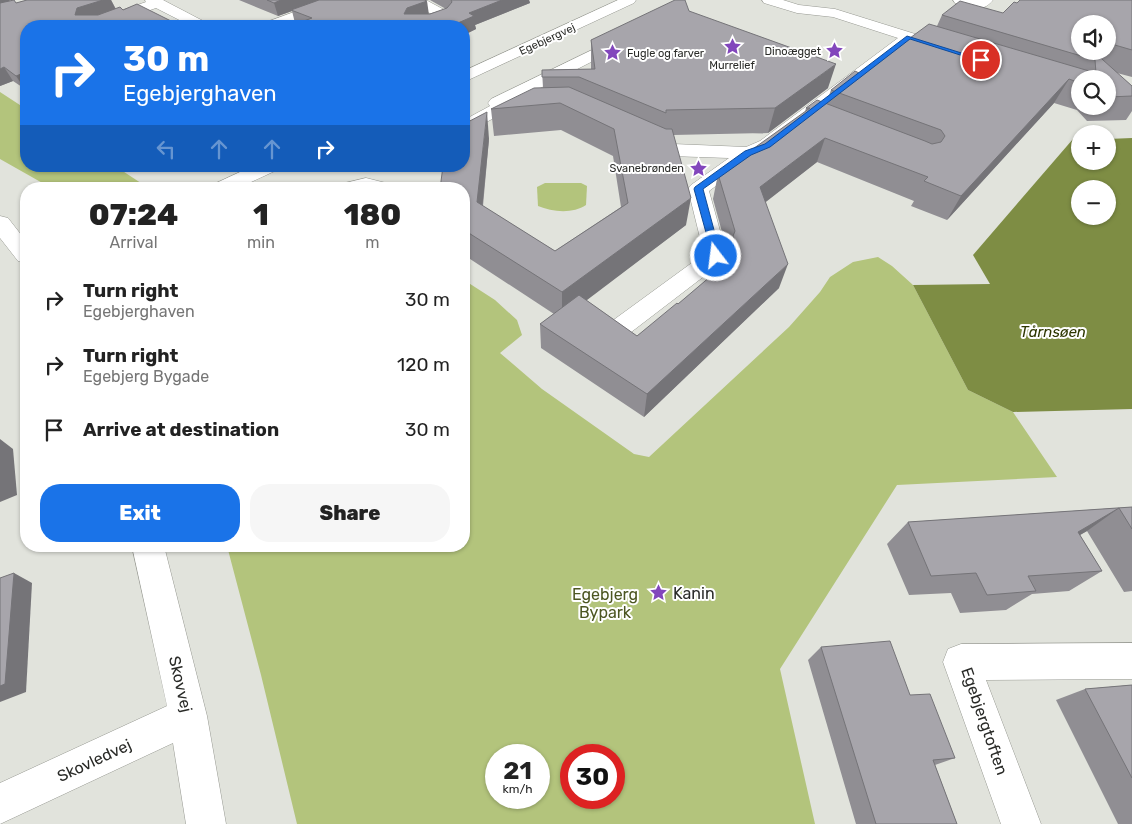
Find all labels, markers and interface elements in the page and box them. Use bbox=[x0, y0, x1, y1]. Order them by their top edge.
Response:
map controls bbox=[1071, 15, 1116, 225]
button: sound bbox=[1071, 15, 1116, 60]
street label: Egebjergvej bbox=[517, 21, 577, 58]
place icon: Murrelief bbox=[722, 37, 742, 57]
text: 30 m bbox=[123, 38, 209, 80]
pin bbox=[960, 39, 1002, 81]
icon: right bbox=[40, 40, 105, 105]
place icon: Dinoægget bbox=[825, 41, 845, 61]
place icon: Fugle og farver bbox=[603, 43, 623, 63]
place label: Dinoægget bbox=[764, 45, 822, 58]
icon: arrive bbox=[967, 46, 995, 74]
place label: Fugle og farver bbox=[627, 47, 705, 60]
place label: Murrelief bbox=[709, 59, 755, 72]
button: search bbox=[1071, 70, 1116, 115]
text: Egebjerghaven bbox=[123, 80, 277, 107]
button: + bbox=[1071, 125, 1116, 170]
icon: left bbox=[152, 135, 180, 163]
icon: ahead bbox=[205, 135, 233, 163]
icon: ahead bbox=[258, 135, 286, 163]
icon: right bbox=[311, 135, 339, 163]
place icon: Svanebrønden bbox=[688, 158, 708, 178]
place label: Svanebrønden bbox=[609, 162, 684, 175]
button: − bbox=[1071, 180, 1116, 225]
text: 07:24 bbox=[89, 197, 178, 233]
text: 1 bbox=[253, 197, 269, 233]
text: 180 bbox=[344, 197, 401, 233]
position arrow bbox=[689, 229, 741, 281]
text: Arrival bbox=[110, 233, 158, 252]
text: min bbox=[247, 233, 275, 252]
text: m bbox=[365, 233, 380, 252]
text: Turn right bbox=[83, 279, 178, 302]
icon: right bbox=[40, 286, 68, 314]
text: 30 m bbox=[405, 288, 450, 311]
text: Egebjerghaven bbox=[83, 302, 195, 321]
water label: Tårnsøen bbox=[1020, 323, 1086, 341]
text: Turn right bbox=[83, 344, 178, 367]
icon: right bbox=[40, 351, 68, 379]
text: 120 m bbox=[397, 353, 450, 376]
text: Egebjerg Bygade bbox=[83, 367, 209, 386]
icon: arrive bbox=[40, 416, 68, 444]
text: Arrive at destination bbox=[83, 418, 279, 441]
text: 30 m bbox=[405, 418, 450, 441]
button: Exit bbox=[40, 484, 240, 542]
button: Share bbox=[250, 484, 450, 542]
place icon: Kanin bbox=[649, 583, 669, 603]
place label: Kanin bbox=[673, 584, 715, 603]
park label: Egebjerg Bypark bbox=[572, 585, 638, 622]
street label: Skovvej bbox=[165, 654, 196, 714]
street label: Egebjergtoften bbox=[957, 665, 1012, 777]
street label: Skovledvej bbox=[54, 735, 134, 786]
speed limit sign: 30 bbox=[560, 744, 625, 809]
text: 21 bbox=[503, 756, 532, 785]
text: km/h bbox=[503, 782, 532, 796]

